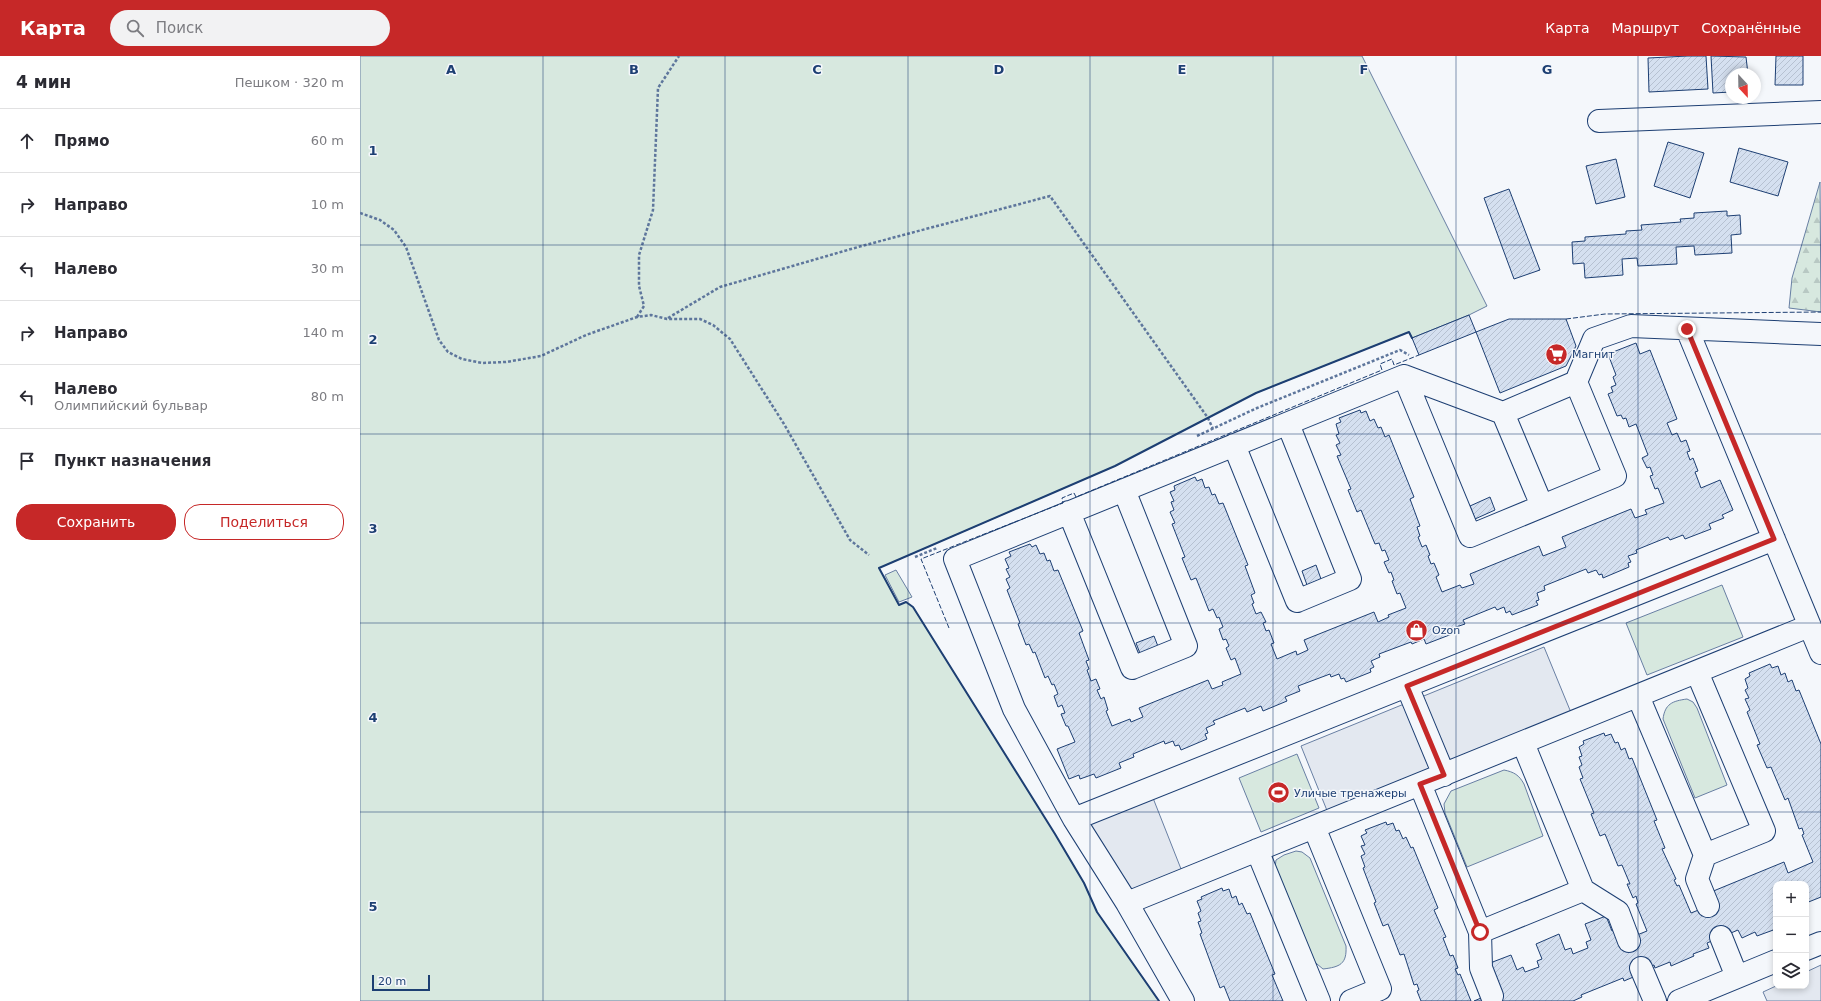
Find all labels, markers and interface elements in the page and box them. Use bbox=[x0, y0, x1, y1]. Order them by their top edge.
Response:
search box bbox=[110, 10, 390, 46]
text: Карта bbox=[20, 17, 86, 39]
icon: search bbox=[124, 17, 146, 39]
text: Поиск bbox=[156, 19, 203, 37]
text: Карта bbox=[1545, 20, 1589, 36]
text: Маршрут bbox=[1611, 20, 1679, 36]
text: Сохранённые bbox=[1701, 20, 1801, 36]
text: A bbox=[446, 62, 456, 77]
text: B bbox=[629, 62, 639, 77]
text: C bbox=[812, 62, 822, 77]
text: D bbox=[994, 62, 1005, 77]
text: E bbox=[1178, 62, 1186, 77]
text: F bbox=[1360, 62, 1368, 77]
text: G bbox=[1542, 62, 1552, 77]
north arrow bbox=[1725, 68, 1761, 104]
text: 4 мин bbox=[16, 72, 71, 92]
text: Пешком · 320 m bbox=[235, 75, 344, 90]
icon: ahead bbox=[16, 130, 38, 152]
text: Прямо bbox=[54, 132, 110, 150]
text: 60 m bbox=[311, 133, 344, 148]
text: 1 bbox=[368, 143, 378, 158]
icon: right bbox=[16, 194, 38, 216]
text: Направо bbox=[54, 196, 128, 214]
text: 10 m bbox=[311, 197, 344, 212]
icon: left bbox=[16, 258, 38, 280]
text: Налево bbox=[54, 260, 118, 278]
text: 30 m bbox=[311, 261, 344, 276]
route end bbox=[1678, 320, 1696, 338]
icon: right bbox=[16, 322, 38, 344]
text: Направо bbox=[54, 324, 128, 342]
text: 140 m bbox=[302, 325, 344, 340]
text: 2 bbox=[368, 332, 378, 347]
supermarket icon: Магнит bbox=[1544, 341, 1570, 367]
place label: Магнит bbox=[1572, 348, 1615, 361]
text: Налево bbox=[54, 380, 118, 398]
icon: left bbox=[16, 386, 38, 408]
text: 80 m bbox=[311, 389, 344, 404]
text: Олимпийский бульвар bbox=[54, 398, 208, 413]
icon: arrive bbox=[16, 450, 38, 472]
text: Пункт назначения bbox=[54, 452, 211, 470]
button: Сохранить bbox=[16, 504, 176, 540]
button: Поделиться bbox=[184, 504, 344, 540]
text: 3 bbox=[368, 521, 378, 536]
shop icon: Ozon bbox=[1404, 617, 1430, 643]
place label: Ozon bbox=[1432, 624, 1460, 637]
text: 4 bbox=[368, 710, 378, 725]
sports icon: Уличые тренажеры bbox=[1266, 780, 1292, 806]
place label: Уличые тренажеры bbox=[1294, 787, 1407, 800]
map controls bbox=[1773, 881, 1809, 989]
button: + bbox=[1773, 881, 1809, 917]
text: 5 bbox=[368, 899, 378, 914]
button: − bbox=[1773, 917, 1809, 953]
route start bbox=[1471, 923, 1489, 941]
button: layers bbox=[1773, 953, 1809, 989]
scale bar bbox=[372, 973, 430, 992]
text: 20 m bbox=[378, 975, 406, 988]

